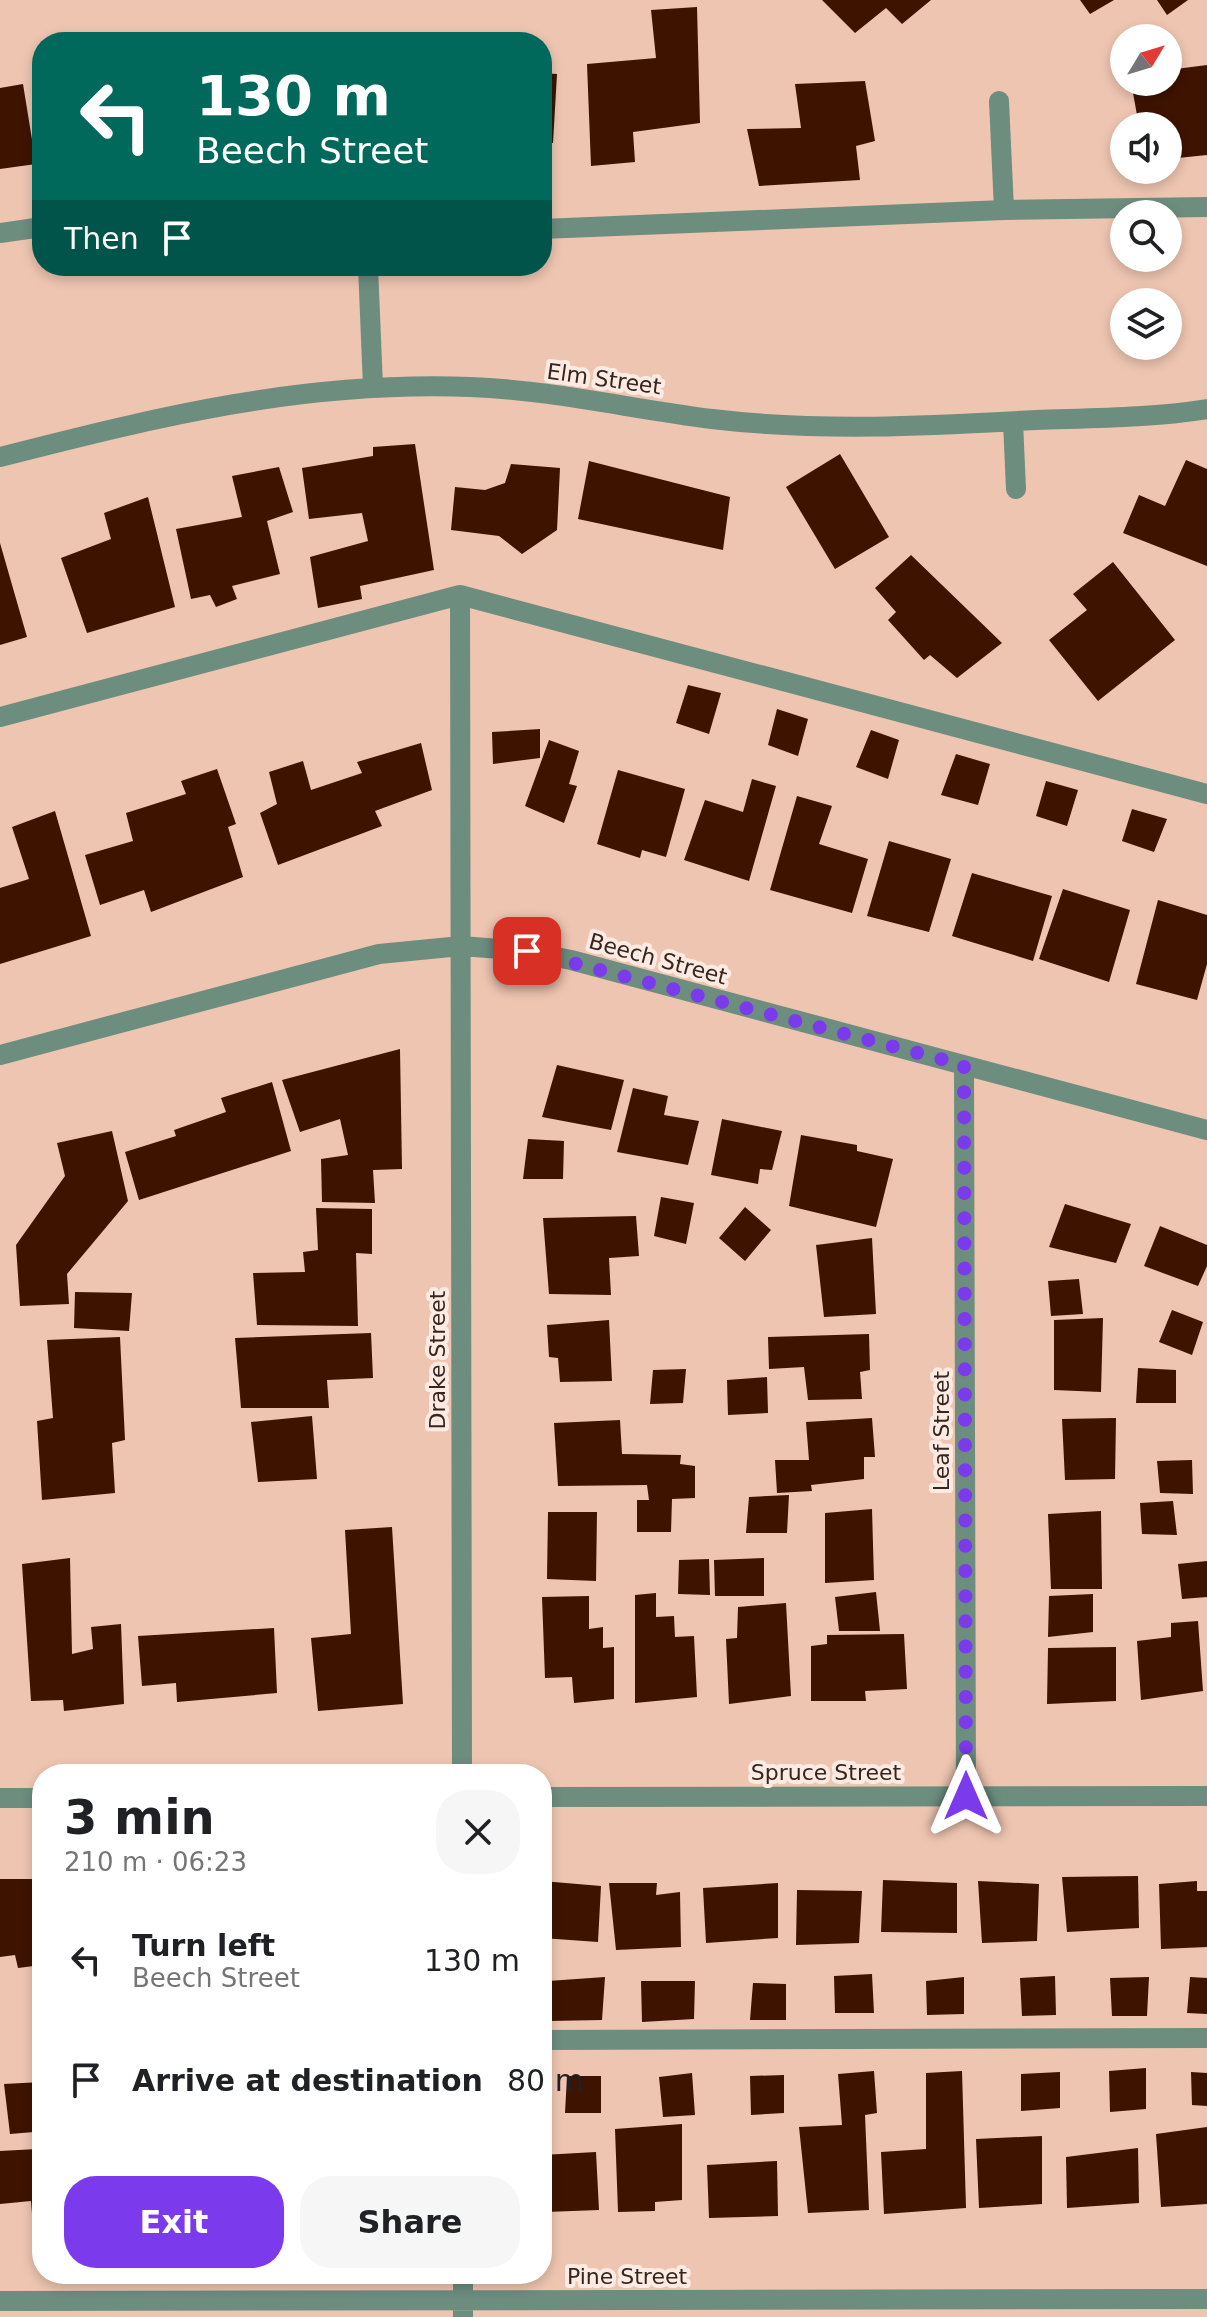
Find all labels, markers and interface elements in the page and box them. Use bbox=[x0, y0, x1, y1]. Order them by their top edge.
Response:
north arrow bbox=[1110, 24, 1182, 96]
map controls bbox=[1110, 24, 1182, 360]
text: 130 m bbox=[196, 63, 391, 128]
icon: left bbox=[64, 64, 168, 168]
button: sound bbox=[1110, 112, 1182, 184]
text: Beech Street bbox=[196, 130, 428, 171]
button: search bbox=[1110, 200, 1182, 272]
icon: arrive bbox=[155, 216, 199, 260]
text: Then bbox=[64, 221, 139, 256]
button: layers bbox=[1110, 288, 1182, 360]
street label: Elm Street bbox=[545, 359, 663, 399]
pin bbox=[493, 917, 561, 985]
icon: arrive bbox=[505, 929, 549, 973]
street label: Beech Street bbox=[586, 929, 730, 990]
street label: Drake Street bbox=[425, 1290, 450, 1429]
street label: Leaf Street bbox=[929, 1370, 954, 1491]
position arrow bbox=[924, 1754, 1008, 1838]
street label: Spruce Street bbox=[751, 1760, 902, 1785]
text: 3 min bbox=[64, 1789, 215, 1845]
button: close bbox=[436, 1790, 520, 1874]
text: 210 m · 06:23 bbox=[64, 1847, 247, 1877]
text: Turn left bbox=[132, 1928, 275, 1963]
icon: left bbox=[64, 1938, 108, 1982]
text: 130 m bbox=[424, 1943, 520, 1978]
text: Beech Street bbox=[132, 1963, 300, 1993]
icon: arrive bbox=[64, 2058, 108, 2102]
text: Arrive at destination bbox=[132, 2063, 483, 2098]
text: 80 m bbox=[507, 2063, 584, 2098]
button: Exit bbox=[64, 2176, 284, 2268]
button: Share bbox=[300, 2176, 520, 2268]
street label: Pine Street bbox=[567, 2264, 687, 2289]

